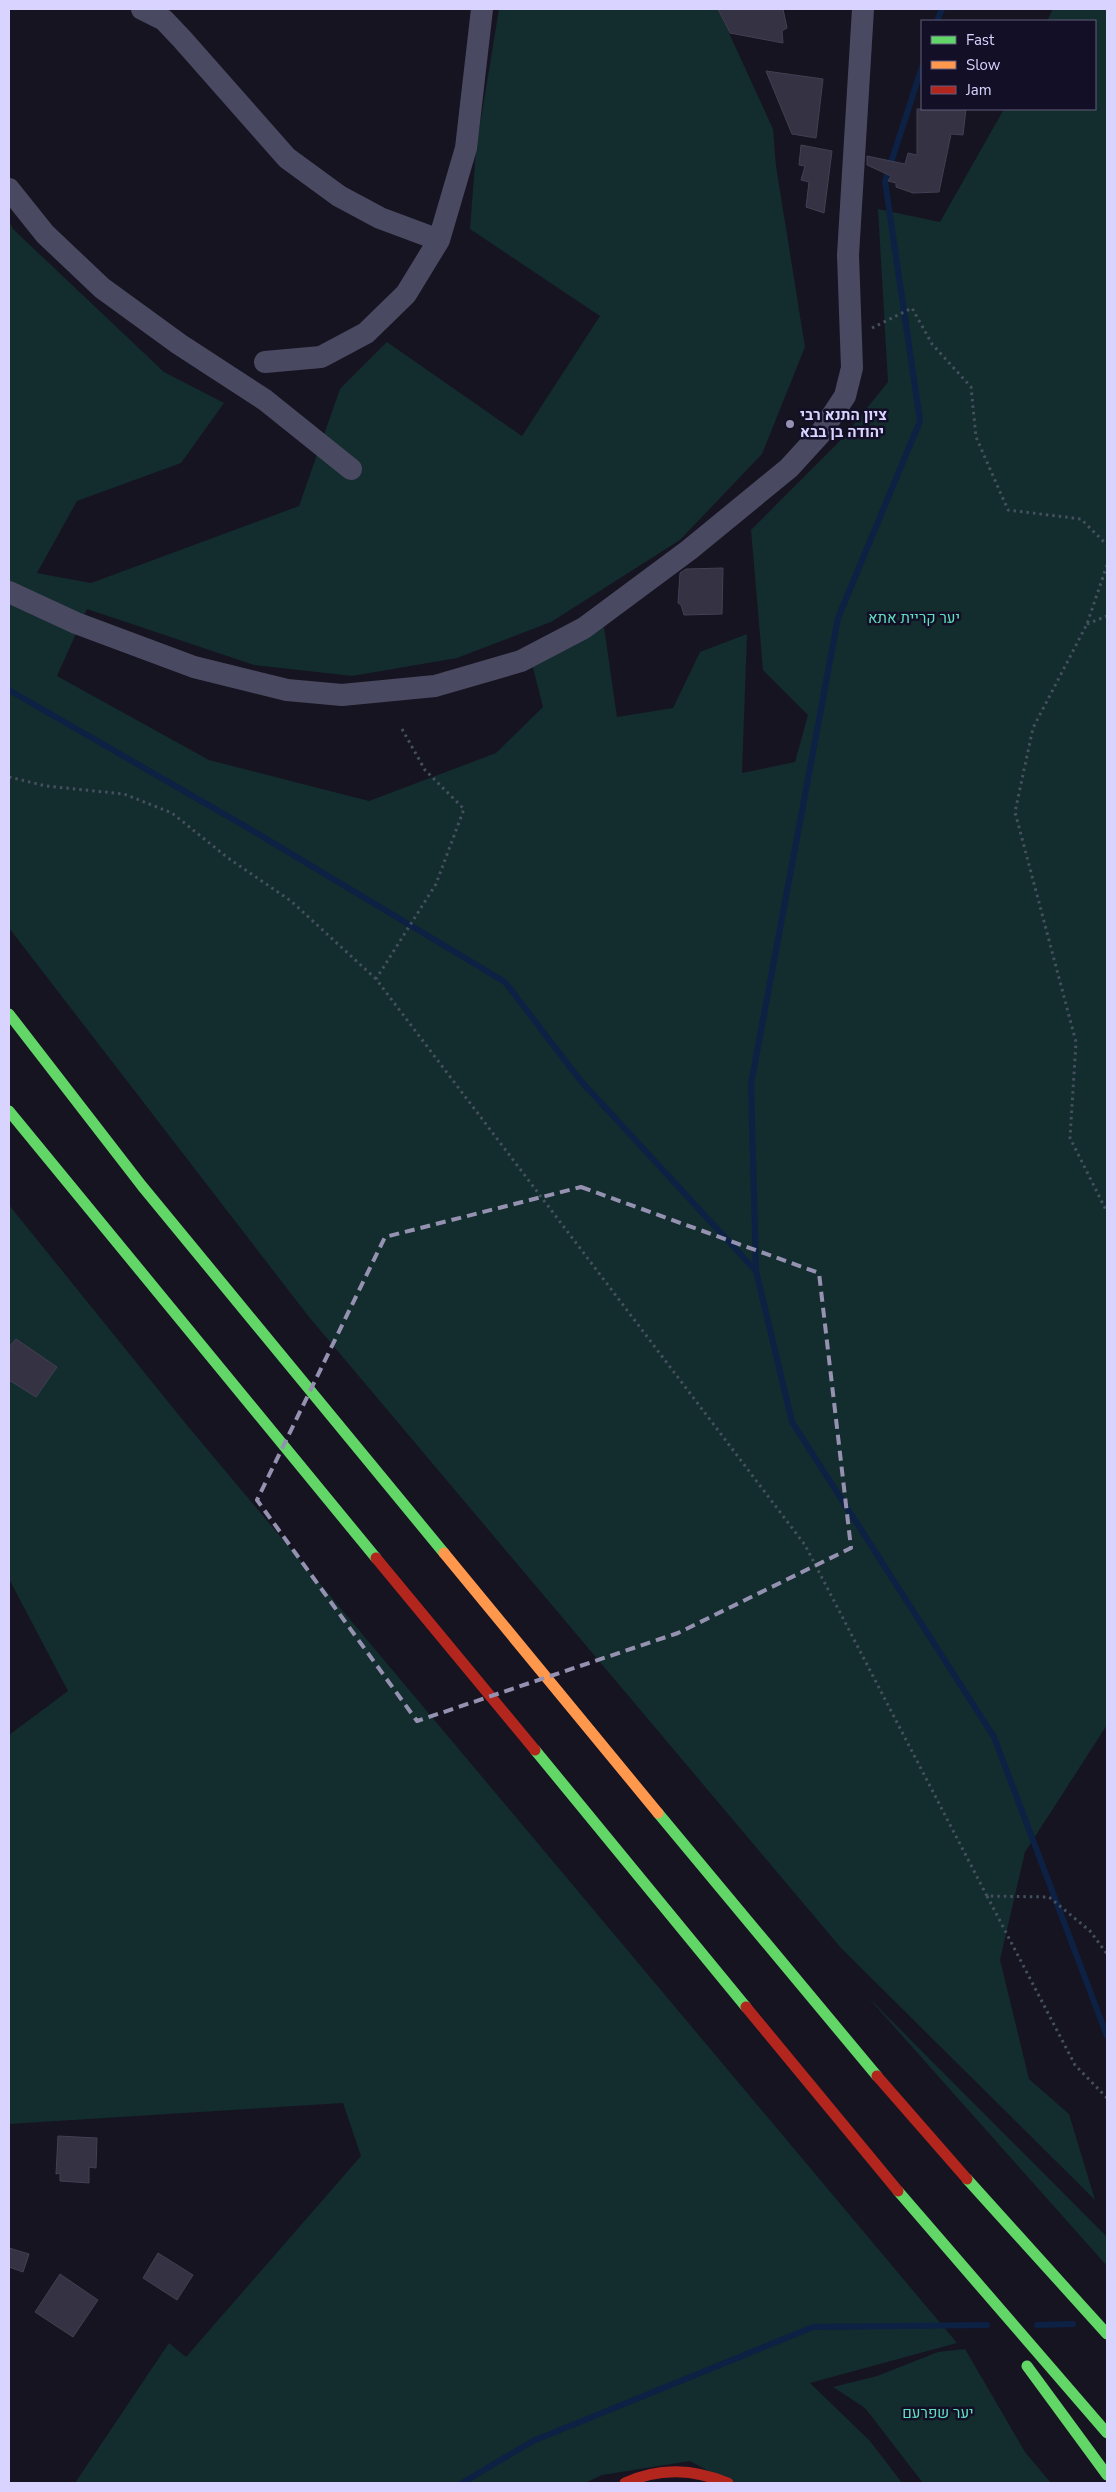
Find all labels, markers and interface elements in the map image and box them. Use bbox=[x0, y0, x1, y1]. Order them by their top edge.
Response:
legend bbox=[921, 20, 1096, 110]
text: Fast bbox=[966, 30, 995, 50]
text: Slow bbox=[966, 55, 1001, 75]
text: Jam bbox=[965, 80, 992, 100]
place label: ציון התנא רבי יהודה בן בבא bbox=[800, 405, 887, 442]
marker: ציון התנא רבי יהודה בן בבא bbox=[784, 418, 796, 430]
park label: יער קריית אתא bbox=[868, 608, 960, 628]
park label: יער שפרעם bbox=[902, 2403, 974, 2423]

